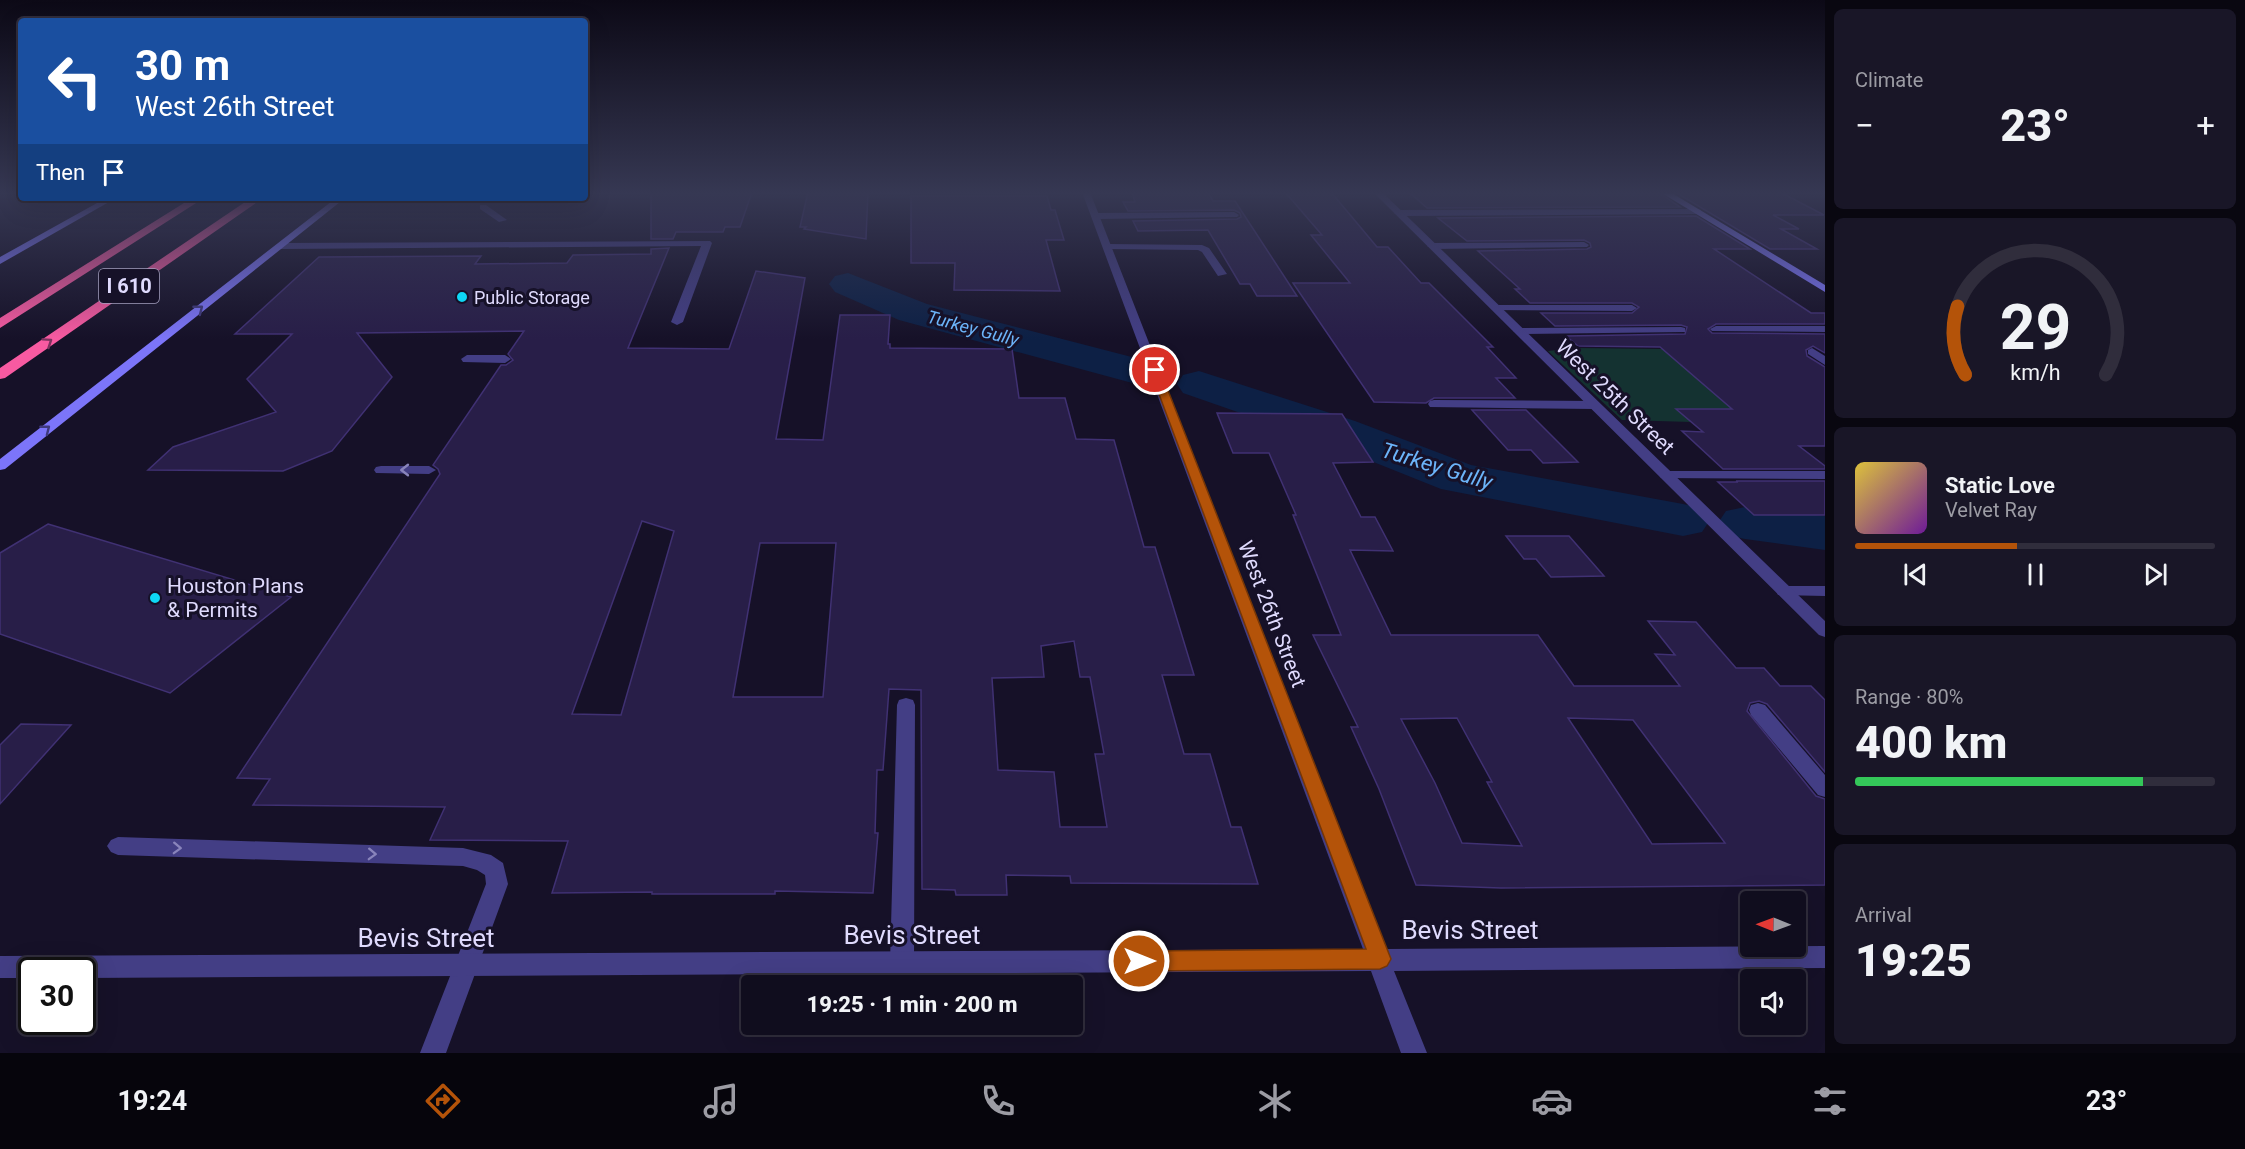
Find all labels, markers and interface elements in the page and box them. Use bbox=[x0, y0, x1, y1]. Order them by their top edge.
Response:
text: 30 m bbox=[135, 41, 230, 90]
icon: left bbox=[36, 42, 114, 120]
text: Climate bbox=[1855, 68, 1923, 92]
text: West 26th Street bbox=[135, 91, 334, 123]
text: 23° bbox=[2000, 99, 2070, 152]
text: − bbox=[1855, 106, 1874, 145]
text: + bbox=[2196, 106, 2215, 145]
icon: arrive bbox=[97, 156, 130, 189]
text: Then bbox=[36, 160, 85, 185]
road number: I 610 bbox=[99, 269, 159, 303]
place label: Public Storage bbox=[474, 287, 590, 308]
marker: Public Storage bbox=[455, 290, 469, 304]
text: 29 bbox=[1999, 291, 2071, 364]
one-way arrow bbox=[193, 305, 204, 316]
water label: Turkey Gully bbox=[925, 306, 1022, 350]
street label: West 25th Street bbox=[1551, 335, 1679, 460]
one-way arrow bbox=[42, 338, 53, 349]
pin bbox=[1129, 344, 1180, 395]
icon: arrive bbox=[1138, 353, 1171, 386]
text: km/h bbox=[2010, 360, 2060, 385]
one-way arrow bbox=[39, 426, 50, 437]
water label: Turkey Gully bbox=[1378, 437, 1496, 495]
one-way arrow bbox=[401, 464, 410, 476]
text: Static Love bbox=[1945, 473, 2055, 498]
text: Velvet Ray bbox=[1945, 498, 2037, 522]
street label: West 26th Street bbox=[1233, 537, 1311, 691]
icon: previous bbox=[1899, 558, 1932, 591]
icon: pause bbox=[2019, 558, 2052, 591]
icon: next bbox=[2139, 558, 2172, 591]
place label: Houston Plans & Permits bbox=[167, 574, 304, 622]
marker: Houston Plans & Permits bbox=[148, 591, 162, 605]
text: Range · 80% bbox=[1855, 685, 1963, 709]
text: 400 km bbox=[1855, 716, 2007, 769]
one-way arrow bbox=[172, 842, 181, 854]
one-way arrow bbox=[367, 848, 376, 860]
north arrow bbox=[1740, 891, 1806, 957]
map controls bbox=[1740, 891, 1806, 1035]
text: Arrival bbox=[1855, 903, 1912, 927]
street label: Bevis Street bbox=[1401, 915, 1539, 945]
street label: Bevis Street bbox=[843, 920, 981, 950]
street label: Bevis Street bbox=[357, 923, 495, 953]
position arrow bbox=[1107, 929, 1171, 993]
text: 19:25 bbox=[1855, 934, 1972, 987]
speed limit sign: 30 bbox=[18, 957, 96, 1035]
button: sound bbox=[1740, 969, 1806, 1035]
text: 19:25 · 1 min · 200 m bbox=[807, 992, 1017, 1017]
icon: directions bbox=[422, 1080, 464, 1122]
icon: music bbox=[700, 1080, 742, 1122]
icon: phone bbox=[977, 1080, 1019, 1122]
icon: climate bbox=[1254, 1080, 1296, 1122]
icon: car bbox=[1531, 1080, 1573, 1122]
icon: filters bbox=[1809, 1080, 1851, 1122]
text: 19:24 bbox=[118, 1085, 187, 1117]
text: 23° bbox=[2086, 1085, 2127, 1117]

